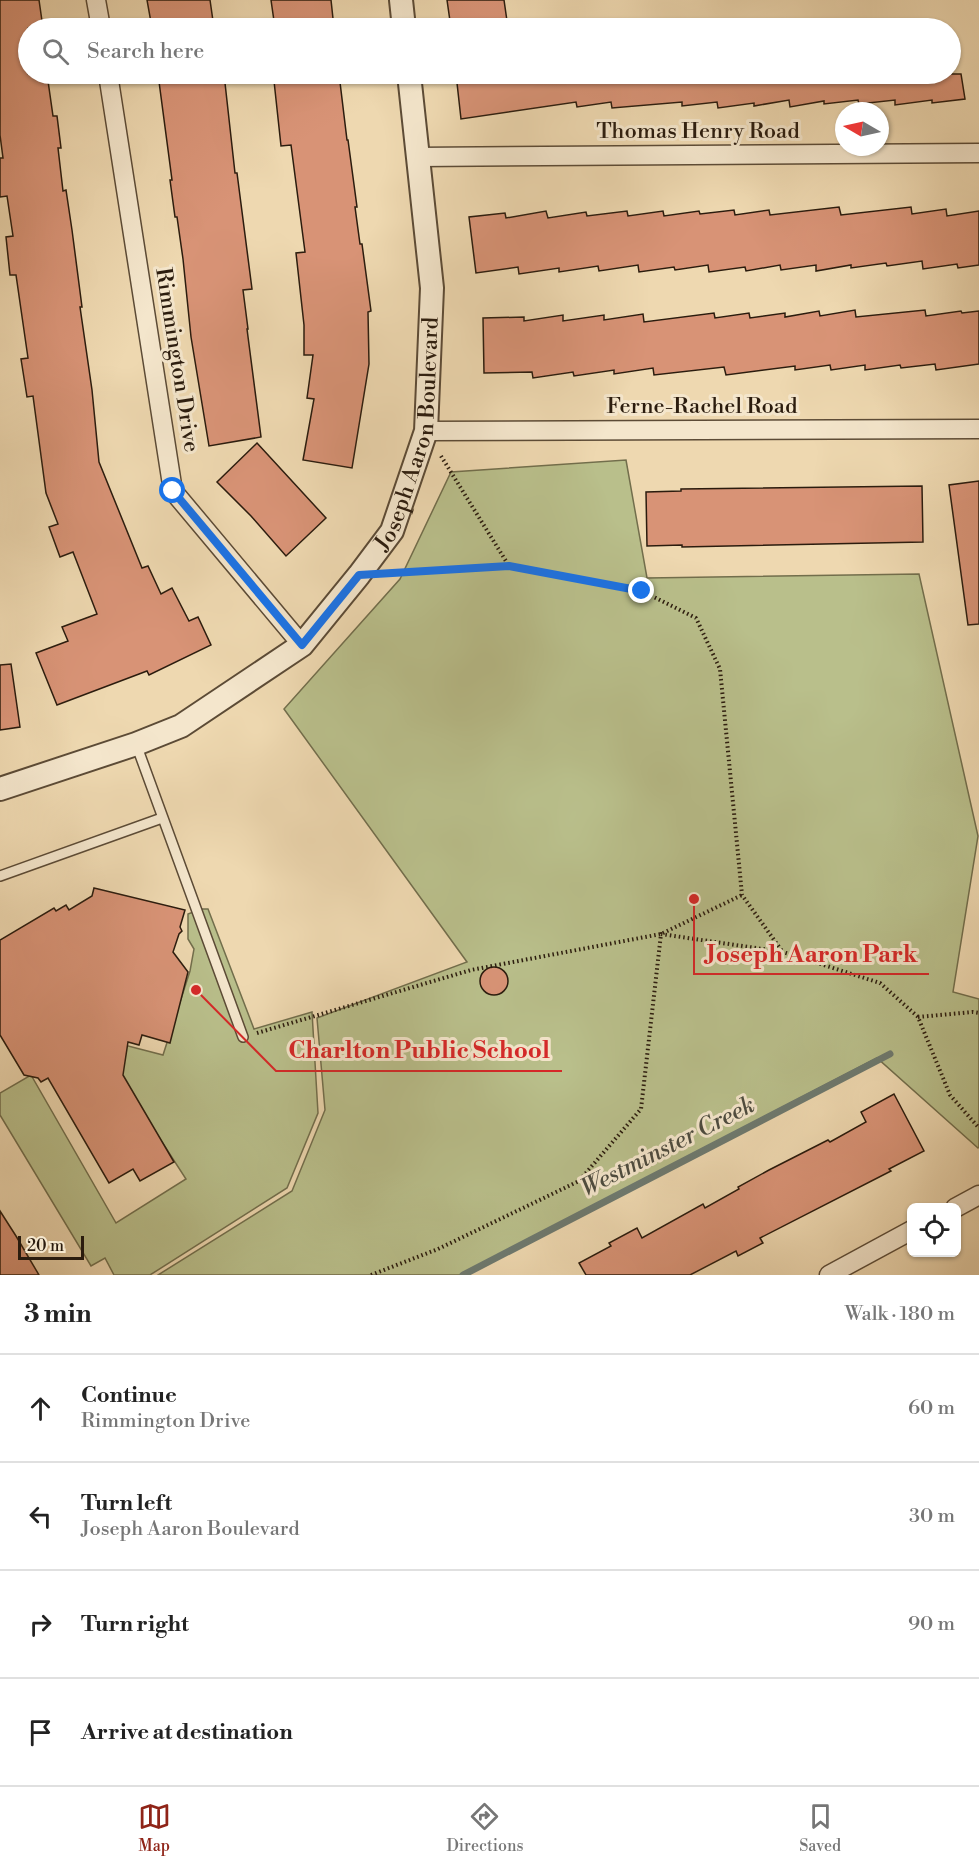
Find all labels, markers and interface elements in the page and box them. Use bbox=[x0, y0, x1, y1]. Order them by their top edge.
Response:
search box bbox=[18, 18, 961, 84]
icon: search bbox=[39, 35, 72, 68]
text: Search here bbox=[87, 38, 204, 65]
north arrow bbox=[835, 102, 889, 156]
street label: Thomas Henry Road bbox=[596, 118, 800, 145]
street label: Rimmington Drive bbox=[149, 266, 205, 454]
street label: Joseph Aaron Boulevard bbox=[368, 316, 444, 557]
street label: Ferne-Rachel Road bbox=[607, 393, 798, 420]
route start bbox=[159, 477, 185, 503]
route end bbox=[628, 577, 654, 603]
callout: Joseph Aaron Park bbox=[694, 932, 929, 974]
text: Joseph Aaron Park bbox=[703, 940, 919, 970]
callout: Charlton Public School bbox=[276, 1029, 562, 1071]
text: Charlton Public School bbox=[288, 1036, 550, 1066]
water label: Westminster Creek bbox=[576, 1090, 760, 1204]
map controls bbox=[907, 1203, 961, 1257]
button: locate bbox=[907, 1203, 961, 1257]
scale bar bbox=[18, 1233, 84, 1260]
text: 20 m bbox=[27, 1236, 64, 1256]
text: 3 min bbox=[24, 1298, 92, 1330]
text: Walk · 180 m bbox=[845, 1302, 955, 1327]
text: Continue bbox=[81, 1382, 177, 1409]
icon: ahead bbox=[24, 1392, 57, 1425]
text: 60 m bbox=[908, 1396, 955, 1421]
text: Rimmington Drive bbox=[81, 1409, 250, 1434]
text: Turn left bbox=[81, 1490, 172, 1517]
icon: left bbox=[24, 1500, 57, 1533]
text: 30 m bbox=[909, 1504, 955, 1529]
text: Joseph Aaron Boulevard bbox=[81, 1517, 300, 1542]
icon: right bbox=[24, 1608, 57, 1641]
text: Turn right bbox=[81, 1611, 189, 1638]
text: 90 m bbox=[908, 1612, 955, 1637]
icon: arrive bbox=[24, 1716, 57, 1749]
text: Arrive at destination bbox=[81, 1719, 293, 1746]
tab: Map bbox=[138, 1800, 171, 1856]
tab: Directions bbox=[446, 1800, 524, 1856]
tab: Saved bbox=[799, 1800, 841, 1856]

